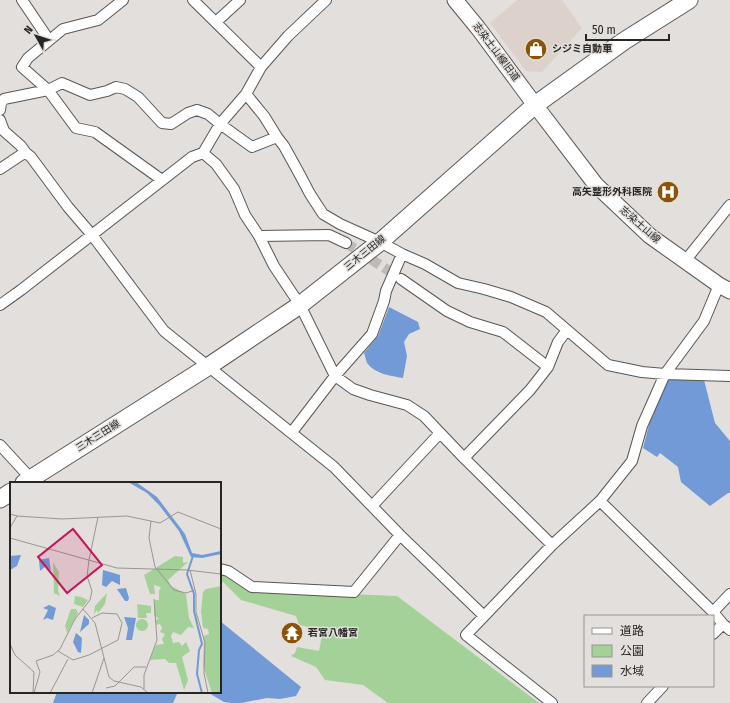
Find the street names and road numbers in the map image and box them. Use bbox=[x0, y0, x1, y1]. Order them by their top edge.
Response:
street label: 志染土山線旧道 bbox=[470, 20, 522, 84]
street label: 志染土山線 bbox=[617, 204, 663, 246]
street label: 三木三田線 bbox=[342, 233, 388, 273]
street label: 三木三田線 bbox=[74, 418, 122, 454]

